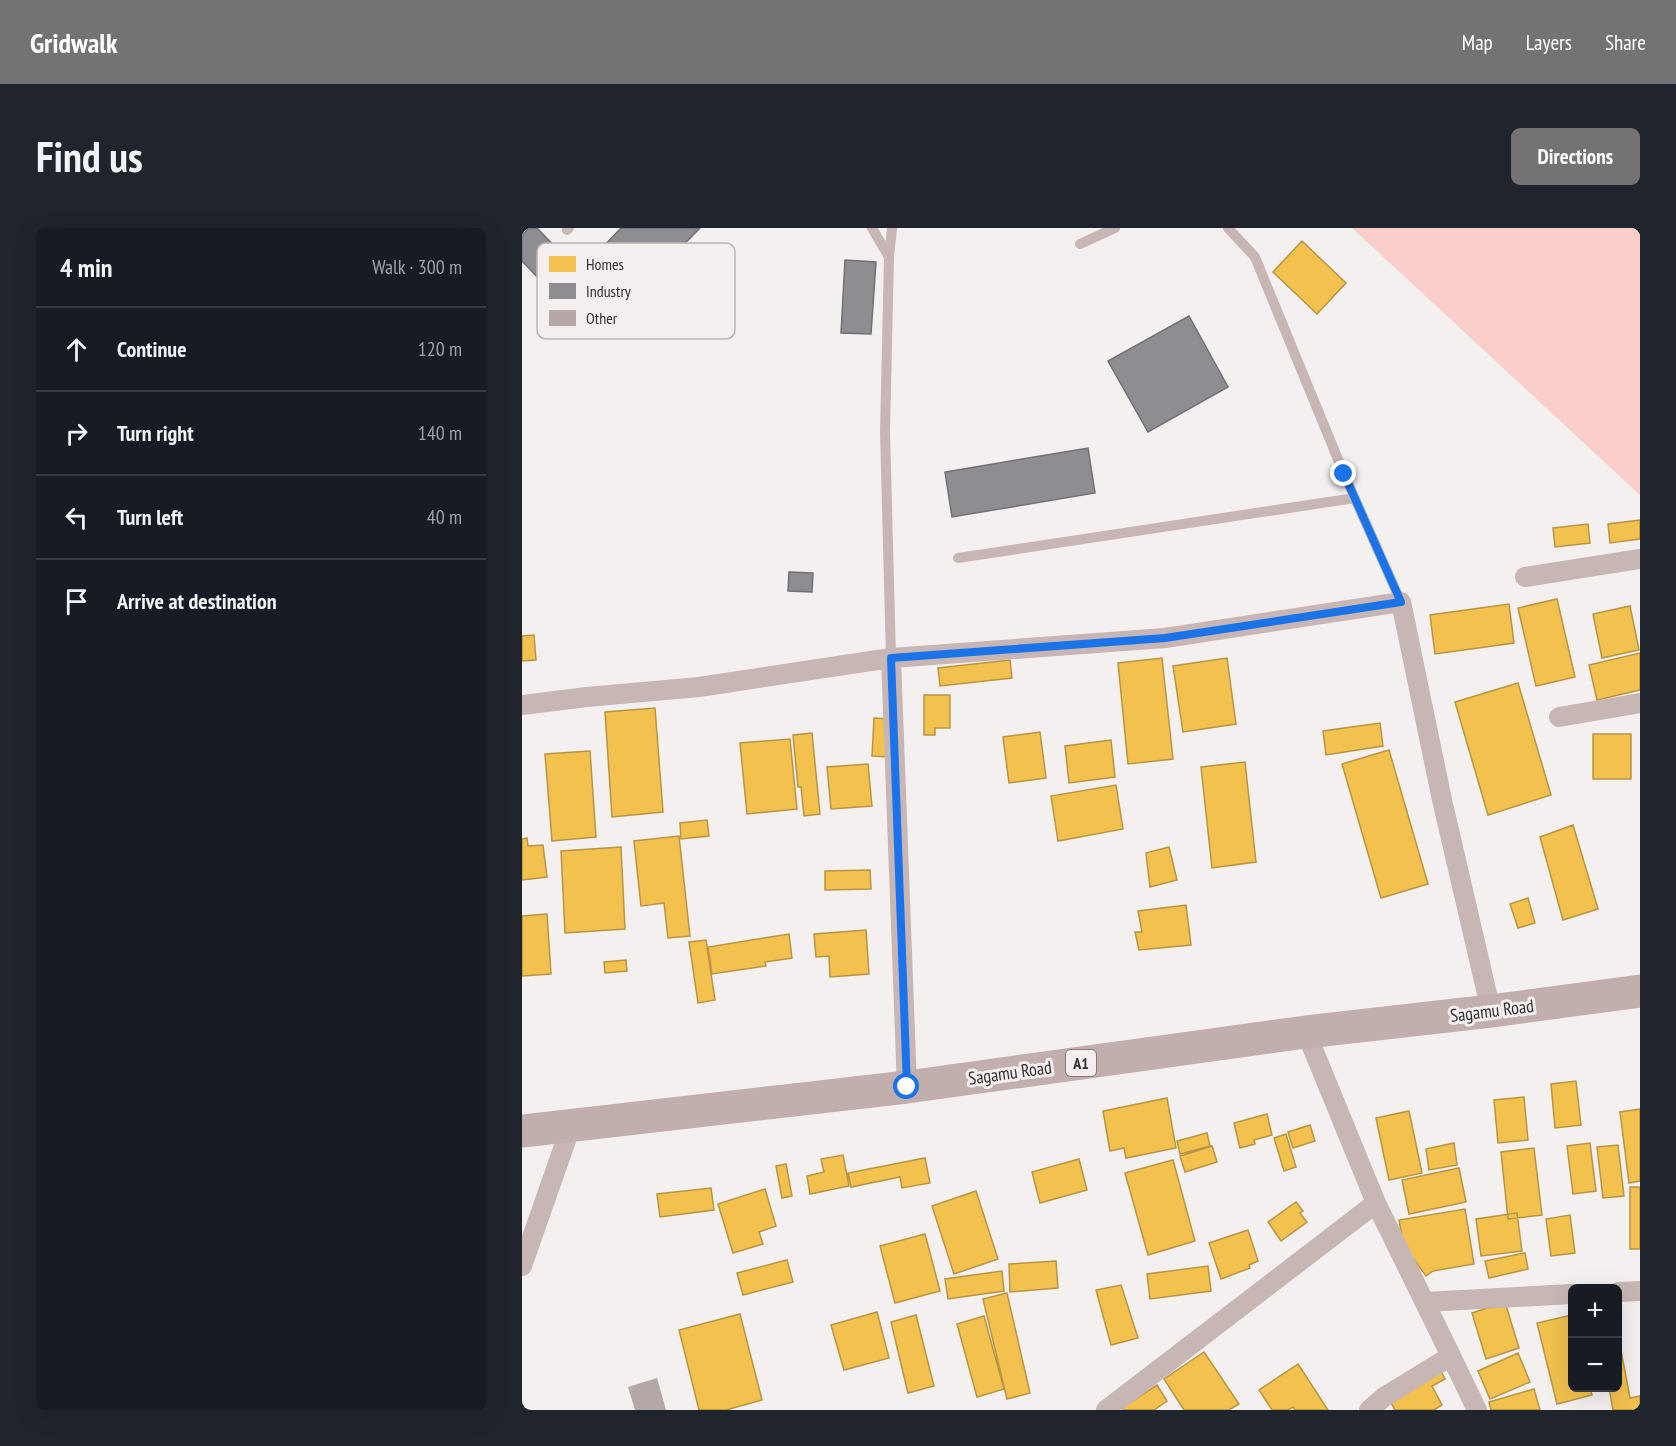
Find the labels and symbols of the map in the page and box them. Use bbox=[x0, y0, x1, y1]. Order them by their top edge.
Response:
legend bbox=[537, 243, 735, 339]
text: Homes bbox=[586, 254, 624, 274]
text: Industry bbox=[586, 281, 631, 301]
text: Other bbox=[586, 308, 618, 328]
route end bbox=[1330, 460, 1356, 486]
street label: Sagamu Road bbox=[1449, 994, 1535, 1027]
road number: A1 bbox=[1066, 1050, 1096, 1076]
street label: Sagamu Road bbox=[967, 1055, 1053, 1090]
route start bbox=[893, 1073, 919, 1099]

